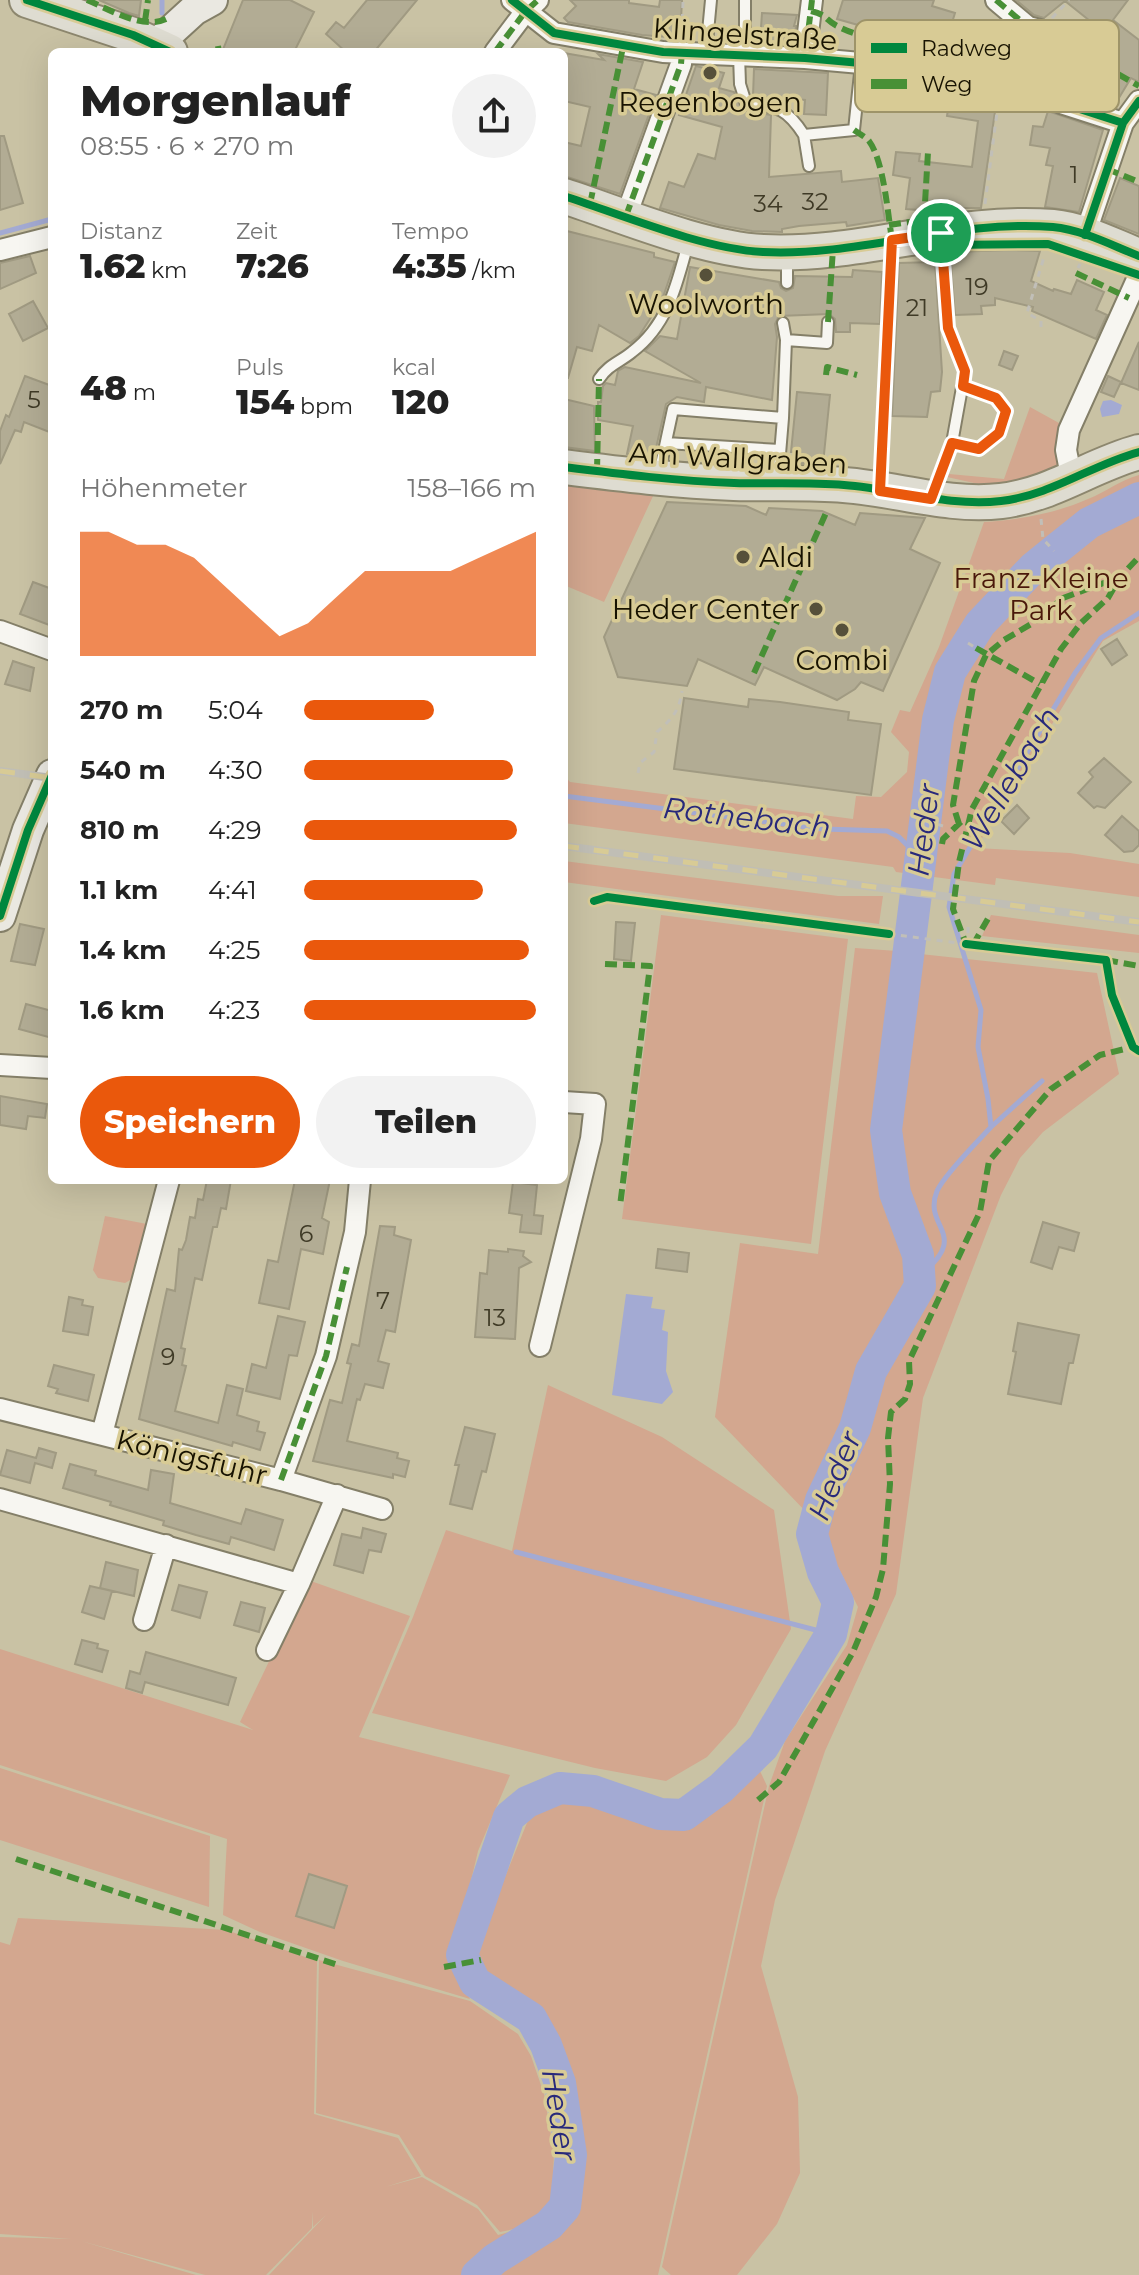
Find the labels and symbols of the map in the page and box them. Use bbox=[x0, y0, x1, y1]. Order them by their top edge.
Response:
street label: Klingelstraße bbox=[652, 11, 838, 57]
legend bbox=[855, 20, 1119, 112]
text: Radweg bbox=[921, 35, 1012, 62]
marker: Regenbogen bbox=[701, 64, 719, 82]
text: Weg bbox=[921, 71, 973, 98]
place label: Regenbogen bbox=[618, 85, 802, 119]
house number: 1 bbox=[1070, 160, 1078, 189]
house number: 32 bbox=[801, 187, 829, 216]
house number: 34 bbox=[753, 189, 783, 218]
pin bbox=[907, 199, 975, 267]
marker: Woolworth bbox=[697, 266, 715, 284]
house number: 19 bbox=[965, 272, 989, 301]
place label: Woolworth bbox=[628, 287, 784, 321]
house number: 21 bbox=[906, 293, 928, 322]
house number: 5 bbox=[27, 385, 41, 414]
street label: Am Wallgraben bbox=[628, 435, 848, 481]
place label: Aldi bbox=[759, 540, 813, 574]
marker: Aldi bbox=[734, 548, 752, 566]
park label: Franz-Kleine Park bbox=[953, 561, 1129, 627]
place label: Heder Center bbox=[612, 592, 800, 626]
marker: Heder Center bbox=[807, 600, 825, 618]
marker: Combi bbox=[833, 621, 851, 639]
place label: Combi bbox=[796, 643, 889, 677]
water label: Wellebach bbox=[953, 700, 1068, 857]
water label: Heder bbox=[899, 781, 948, 878]
water label: Rothebach bbox=[661, 789, 833, 846]
house number: 6 bbox=[299, 1219, 313, 1248]
house number: 7 bbox=[376, 1286, 390, 1315]
house number: 13 bbox=[484, 1303, 506, 1332]
house number: 9 bbox=[161, 1342, 175, 1371]
street label: Königsfuhr bbox=[113, 1422, 271, 1492]
water label: Heder bbox=[800, 1425, 869, 1526]
water label: Heder bbox=[534, 2066, 585, 2165]

